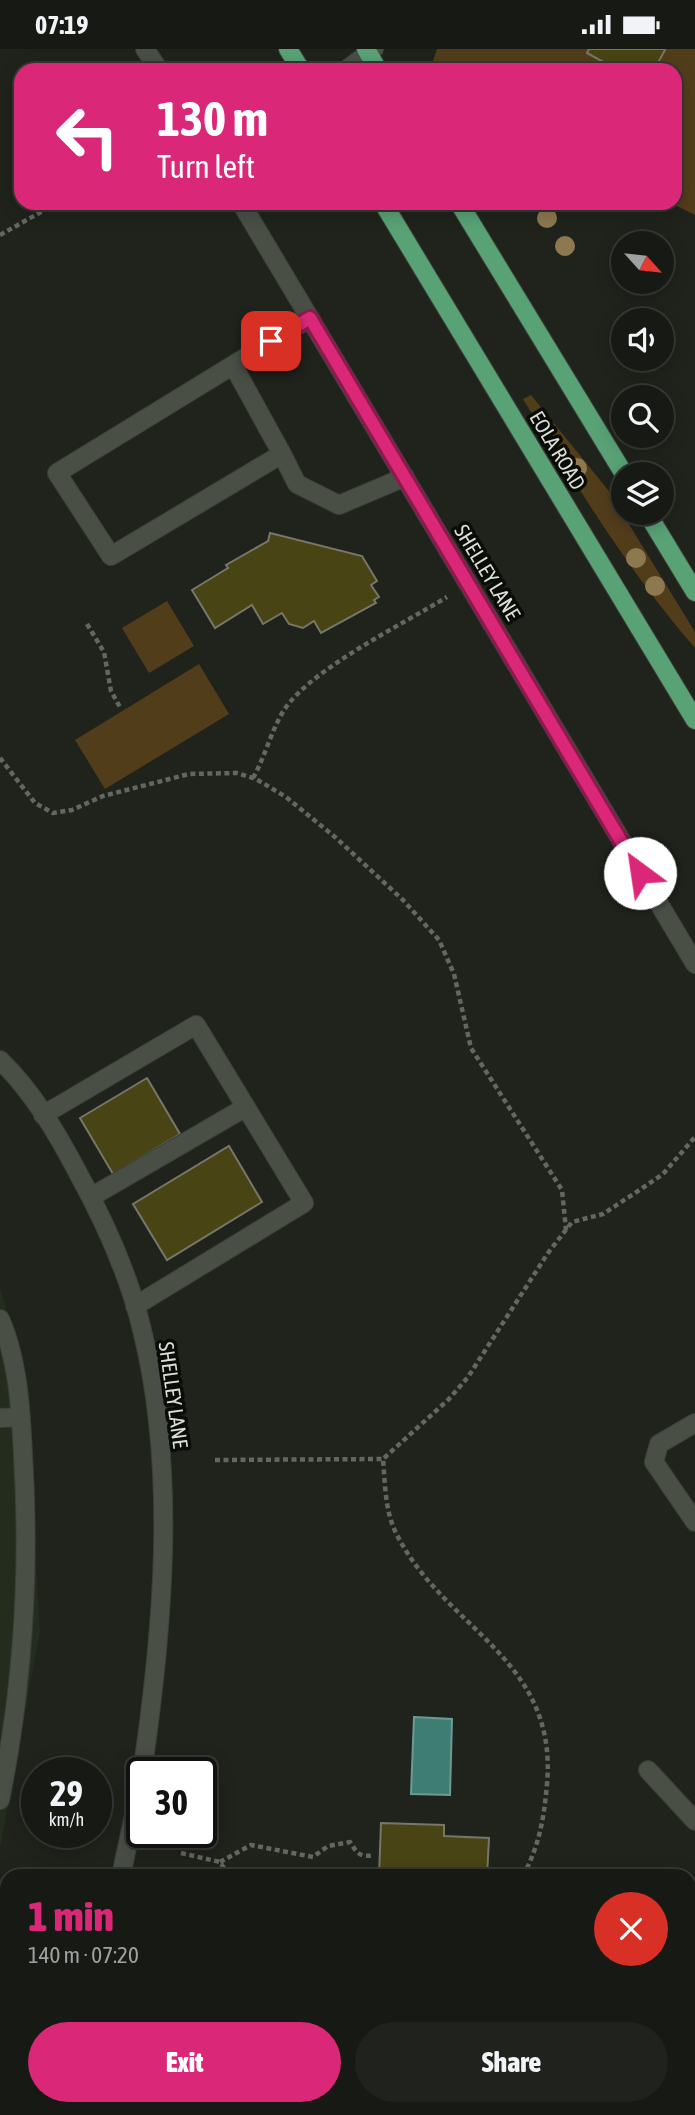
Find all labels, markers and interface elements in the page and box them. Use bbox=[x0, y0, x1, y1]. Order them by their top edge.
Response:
text: 07:19 bbox=[35, 10, 89, 40]
text: 130 m bbox=[157, 90, 268, 146]
icon: left bbox=[42, 91, 133, 182]
text: Turn left bbox=[157, 148, 255, 185]
north arrow bbox=[611, 231, 674, 294]
map controls bbox=[611, 231, 674, 525]
button: sound bbox=[611, 308, 674, 371]
pin bbox=[241, 311, 301, 371]
icon: arrive bbox=[252, 322, 290, 360]
button: search bbox=[611, 385, 674, 448]
street label: EOLA ROAD bbox=[525, 406, 591, 494]
button: layers bbox=[611, 462, 674, 525]
street label: SHELLEY LANE bbox=[450, 520, 526, 624]
position arrow bbox=[603, 836, 677, 910]
street label: SHELLEY LANE bbox=[155, 1340, 193, 1450]
speed limit sign: 30 bbox=[126, 1757, 217, 1848]
text: 29 bbox=[50, 1773, 83, 1813]
text: km/h bbox=[49, 1809, 84, 1830]
text: 1 min bbox=[28, 1892, 114, 1940]
button: close bbox=[594, 1892, 668, 1966]
text: 140 m · 07:20 bbox=[28, 1942, 139, 1968]
button: Exit bbox=[28, 2022, 341, 2102]
button: Share bbox=[355, 2022, 668, 2102]

